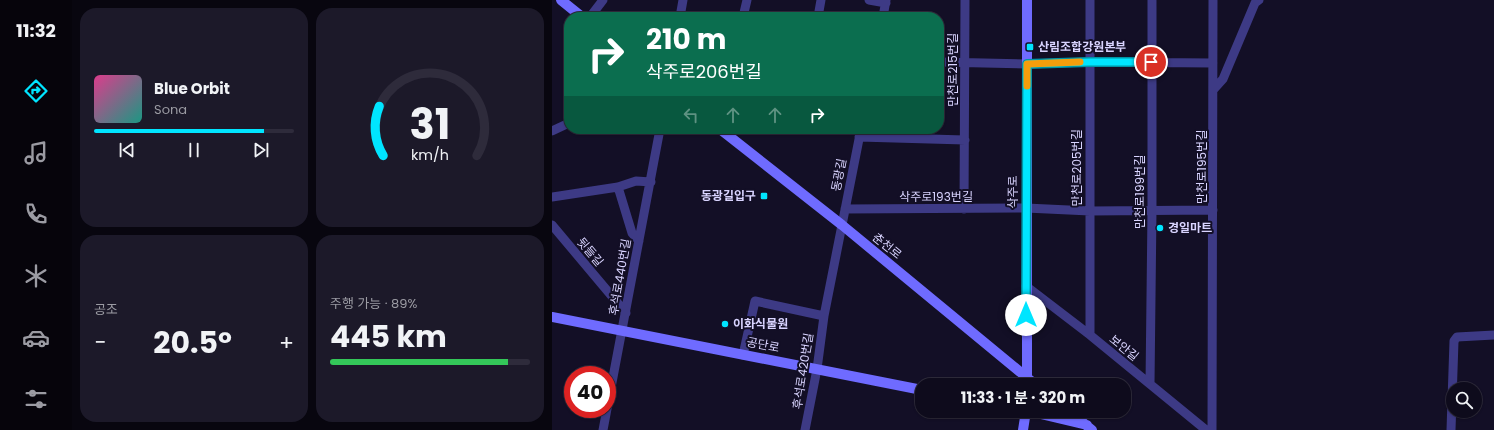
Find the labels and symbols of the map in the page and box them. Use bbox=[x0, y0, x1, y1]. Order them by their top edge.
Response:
street label: 만천로215번길 bbox=[944, 33, 961, 107]
place label: 산림조합강원본부 bbox=[1038, 38, 1126, 55]
marker: 산림조합강원본부 bbox=[1025, 42, 1035, 52]
pin bbox=[1134, 45, 1168, 79]
street label: 만천로205번길 bbox=[1068, 129, 1085, 207]
street label: 만천로195번길 bbox=[1193, 130, 1210, 204]
street label: 만천로199번길 bbox=[1131, 155, 1148, 229]
street label: 동광길 bbox=[827, 157, 850, 193]
street label: 삭주로 bbox=[1004, 175, 1021, 209]
place label: 동광길입구 bbox=[701, 187, 756, 204]
street label: 삭주로193번길 bbox=[899, 188, 973, 205]
marker: 동광길입구 bbox=[759, 191, 769, 201]
place label: 경일마트 bbox=[1168, 219, 1212, 236]
marker: 경일마트 bbox=[1155, 223, 1165, 233]
street label: 춘천로 bbox=[869, 229, 906, 263]
street label: 뒷들길 bbox=[573, 234, 608, 270]
street label: 후석로440번길 bbox=[604, 237, 635, 317]
position arrow bbox=[1005, 294, 1047, 336]
place label: 이화식물원 bbox=[733, 315, 788, 332]
marker: 이화식물원 bbox=[720, 319, 730, 329]
street label: 후석로420번길 bbox=[788, 331, 817, 410]
street label: 보안길 bbox=[1106, 331, 1143, 365]
street label: 공단로 bbox=[745, 333, 781, 356]
speed limit sign: 40 bbox=[564, 366, 616, 418]

